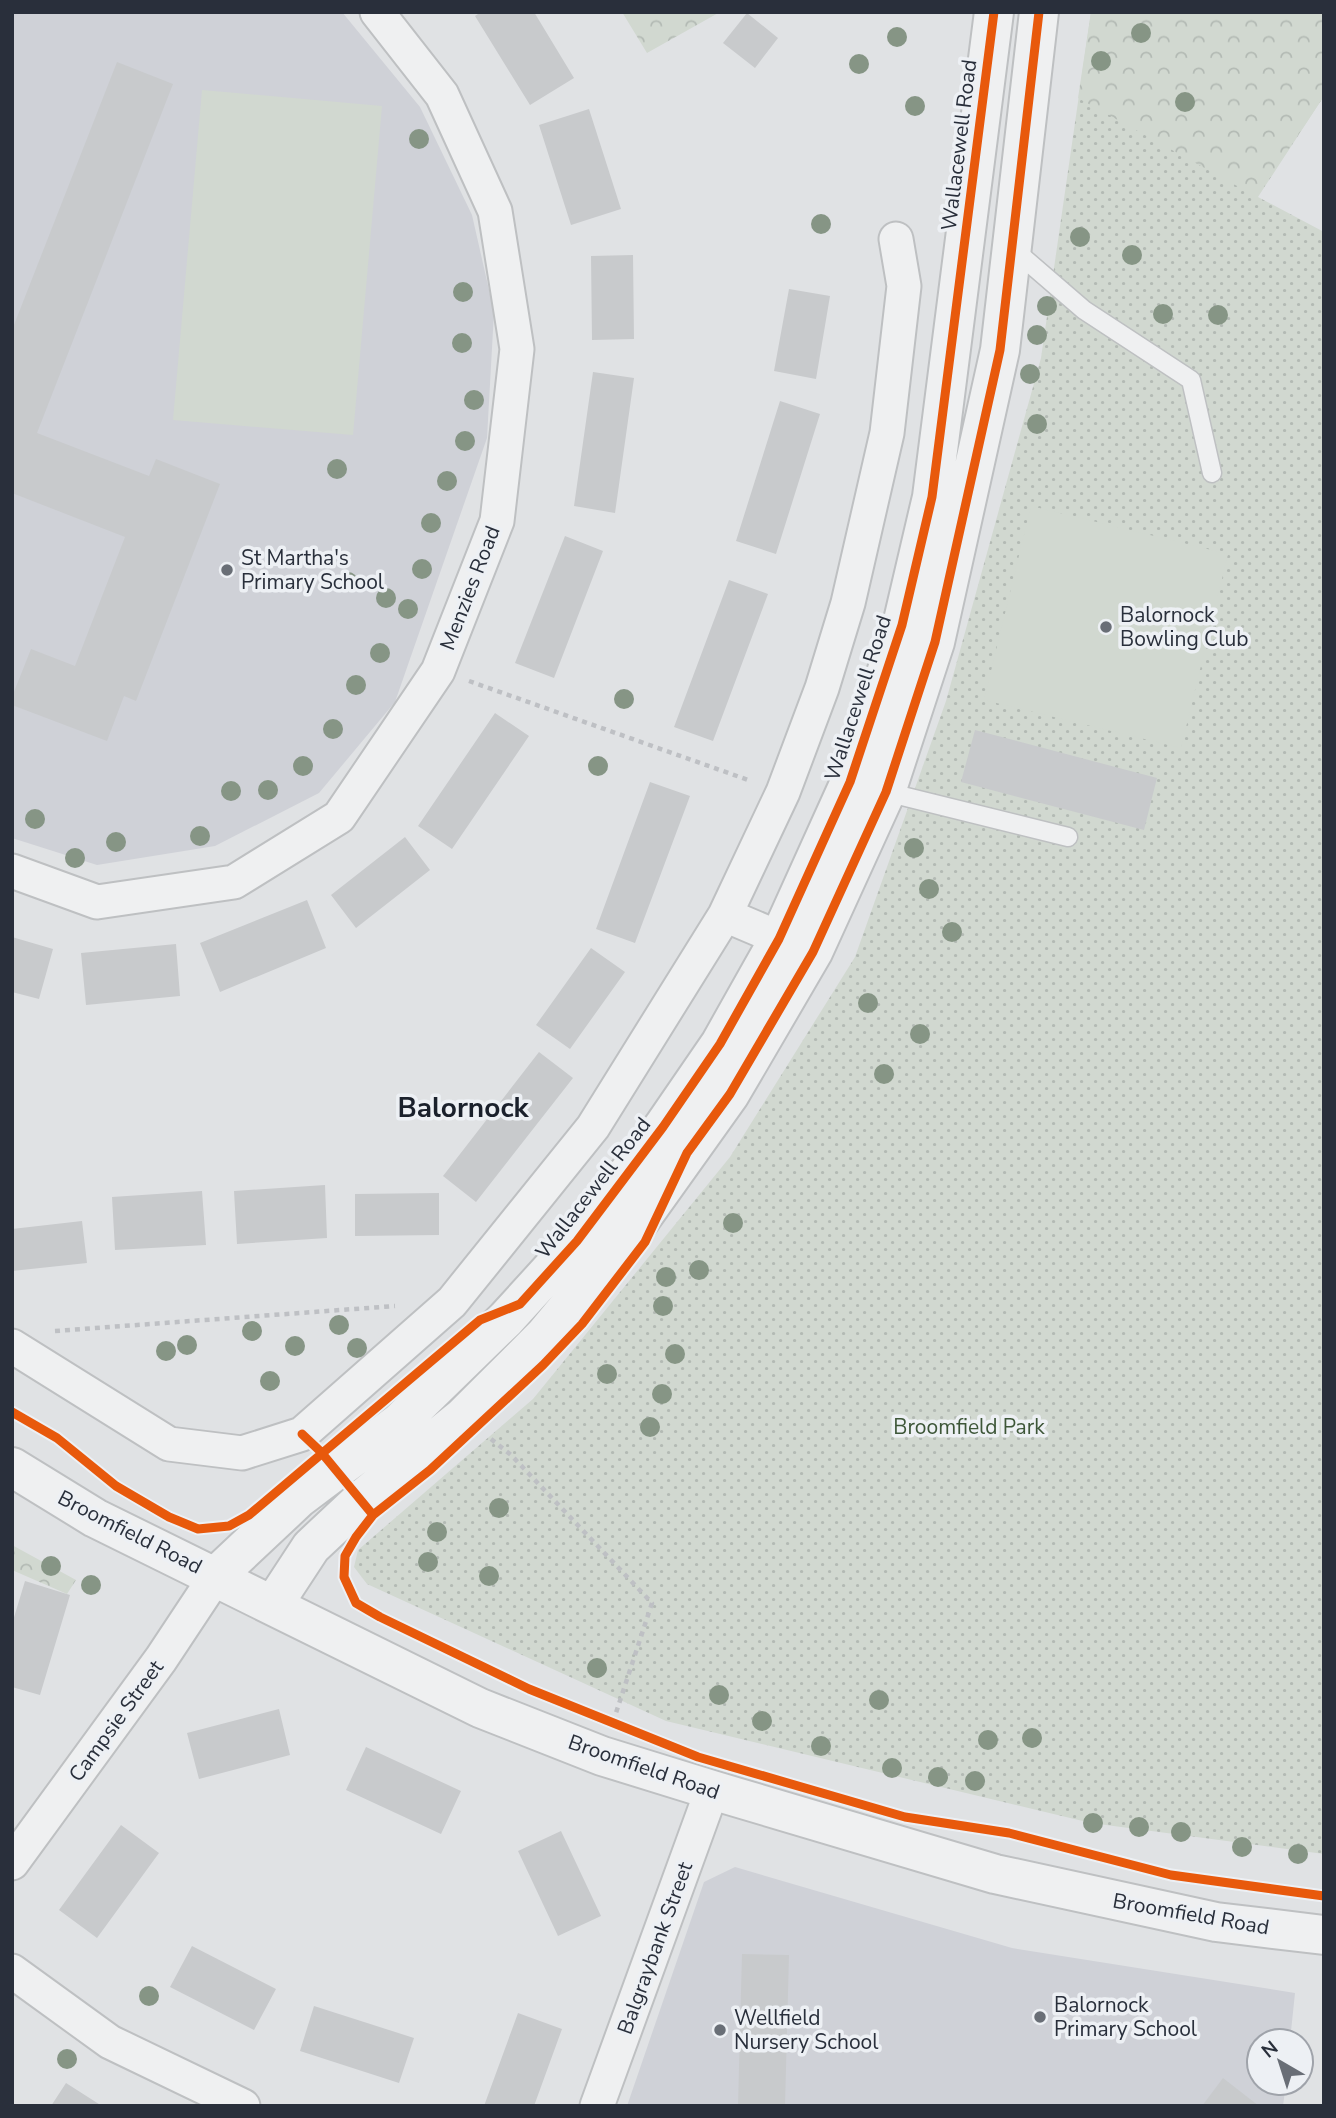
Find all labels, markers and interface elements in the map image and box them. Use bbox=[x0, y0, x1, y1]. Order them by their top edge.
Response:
street label: Wallacewell Road bbox=[935, 58, 983, 232]
street label: Menzies Road bbox=[433, 522, 507, 654]
place label: St Martha's Primary School bbox=[241, 544, 385, 596]
marker: St Martha's Primary School bbox=[219, 562, 235, 578]
place label: Balornock Bowling Club bbox=[1120, 601, 1248, 653]
street label: Wallacewell Road bbox=[818, 612, 898, 784]
marker: Balornock Bowling Club bbox=[1098, 619, 1114, 635]
district label: Balornock bbox=[397, 1089, 530, 1127]
street label: Wallacewell Road bbox=[529, 1111, 657, 1265]
park label: Broomfield Park bbox=[893, 1413, 1045, 1441]
street label: Broomfield Road bbox=[53, 1484, 207, 1580]
street label: Campsie Street bbox=[62, 1654, 170, 1787]
street label: Broomfield Road bbox=[565, 1728, 723, 1806]
street label: Balgraybank Street bbox=[611, 1857, 699, 2038]
street label: Broomfield Road bbox=[1111, 1886, 1271, 1942]
place label: Balornock Primary School bbox=[1054, 1991, 1198, 2043]
place label: Wellfield Nursery School bbox=[734, 2004, 879, 2056]
marker: Balornock Primary School bbox=[1032, 2009, 1048, 2025]
marker: Wellfield Nursery School bbox=[712, 2022, 728, 2038]
north arrow bbox=[1245, 2027, 1315, 2097]
text: N bbox=[1256, 2035, 1284, 2064]

